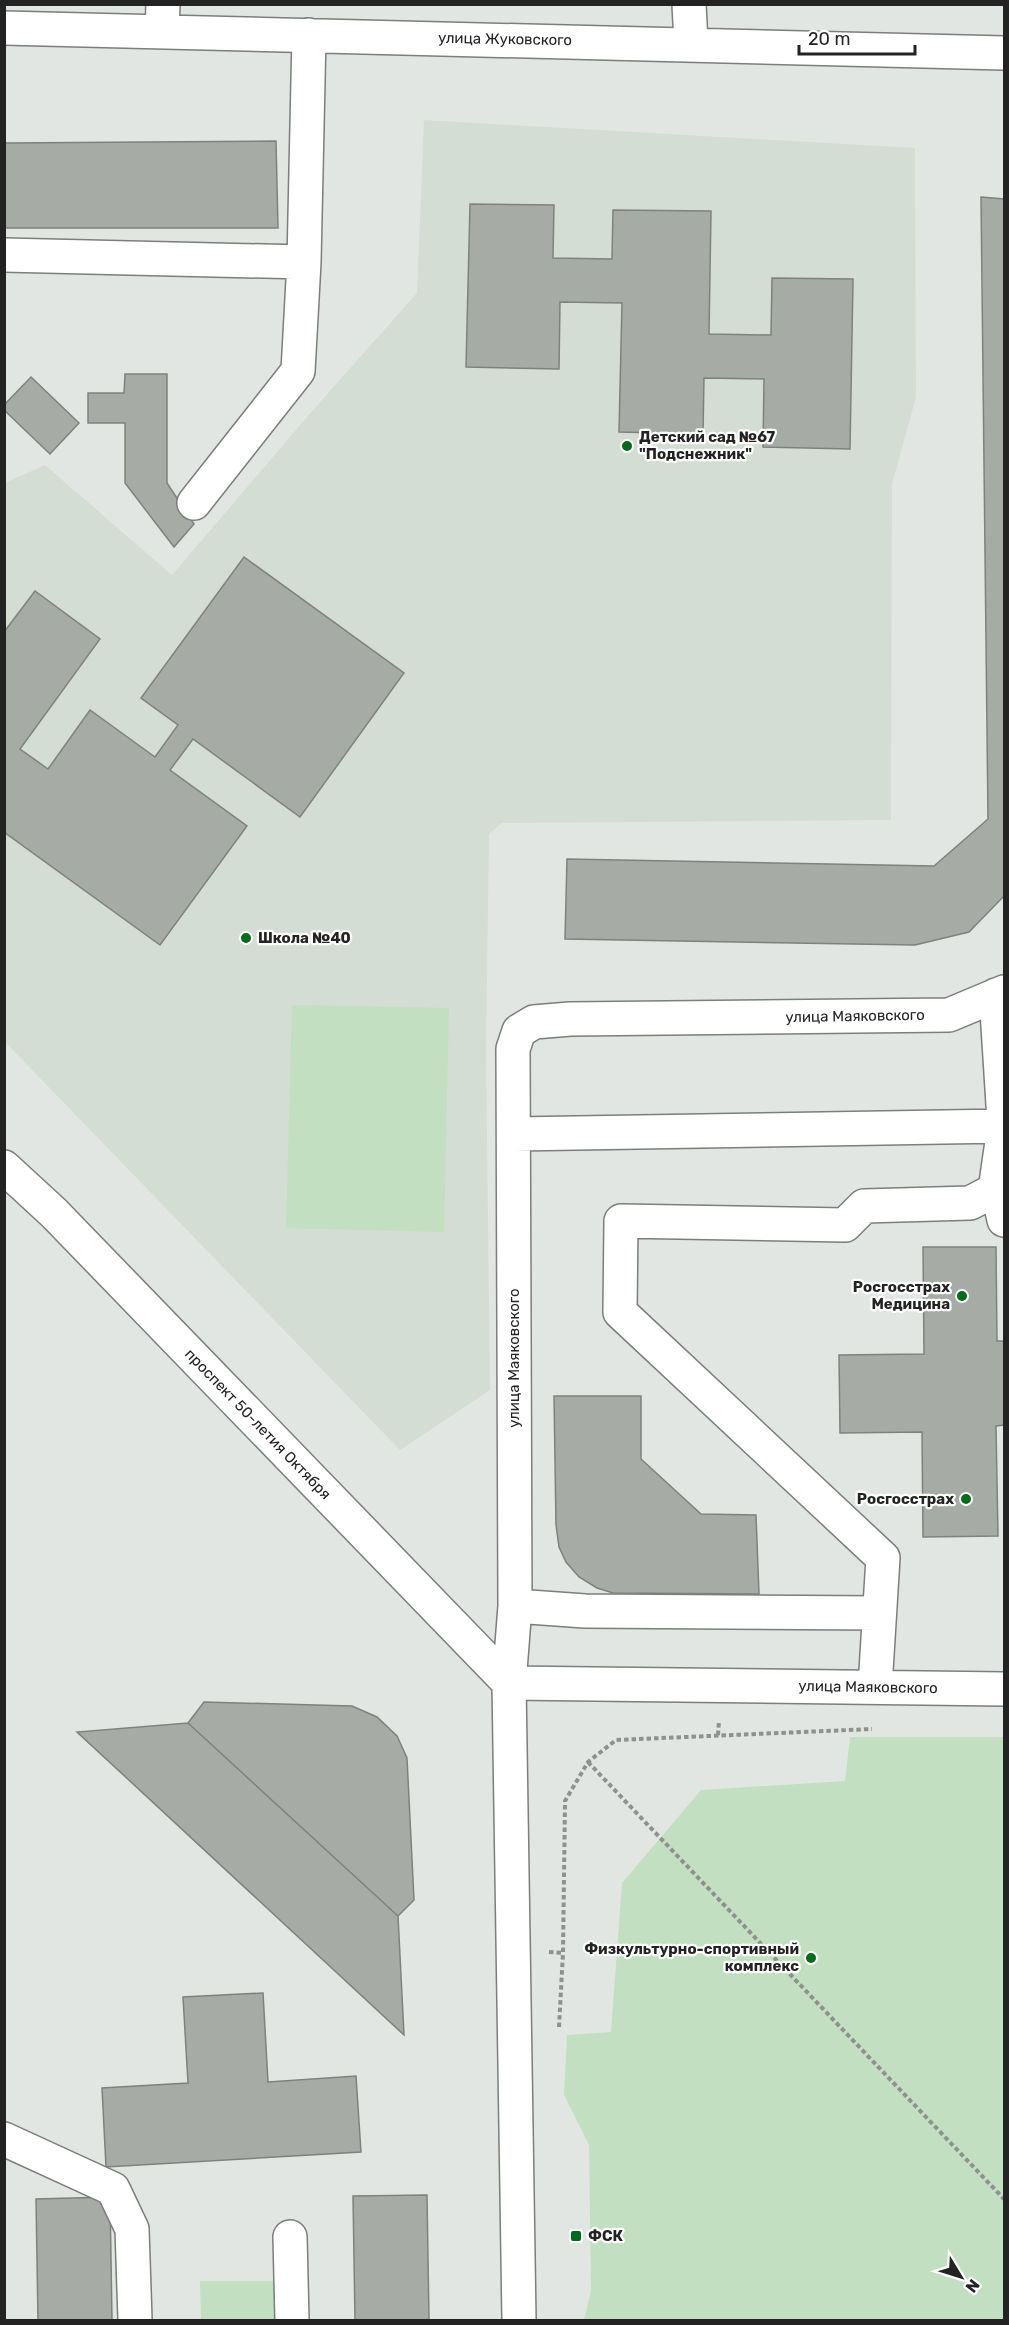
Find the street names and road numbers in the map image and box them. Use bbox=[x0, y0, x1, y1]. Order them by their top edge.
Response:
street label: улица Жуковского bbox=[438, 29, 572, 49]
street label: улица Маяковского bbox=[785, 1006, 925, 1026]
street label: улица Маяковского bbox=[505, 1288, 523, 1428]
street label: проспект 50-летия Октября bbox=[181, 1345, 335, 1503]
street label: улица Маяковского bbox=[798, 1677, 938, 1697]

